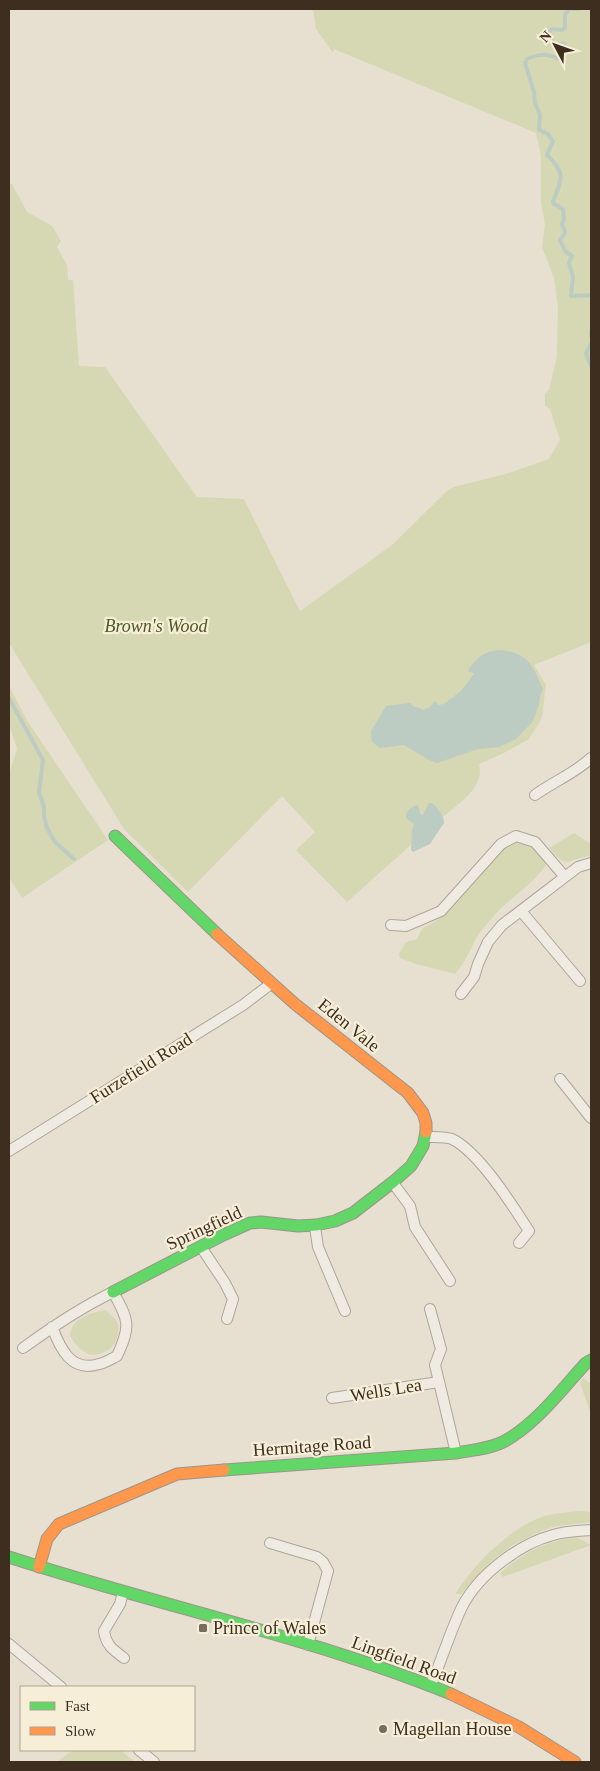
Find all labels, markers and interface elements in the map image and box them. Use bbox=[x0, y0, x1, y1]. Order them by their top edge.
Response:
north arrow bbox=[530, 20, 580, 70]
text: N bbox=[537, 28, 555, 46]
park label: Brown's Wood bbox=[104, 616, 209, 636]
street label: Eden Vale bbox=[314, 994, 384, 1056]
street label: Furzefield Road bbox=[86, 1029, 196, 1107]
street label: Springfield bbox=[163, 1202, 245, 1254]
street label: Wells Lea bbox=[349, 1374, 423, 1406]
street label: Hermitage Road bbox=[252, 1432, 372, 1460]
place label: Prince of Wales bbox=[213, 1618, 326, 1638]
marker: Prince of Wales bbox=[197, 1622, 209, 1634]
street label: Lingfield Road bbox=[349, 1632, 459, 1688]
legend bbox=[20, 1686, 195, 1751]
text: Fast bbox=[65, 1698, 91, 1714]
place label: Magellan House bbox=[393, 1719, 511, 1739]
text: Slow bbox=[65, 1723, 96, 1739]
marker: Magellan House bbox=[377, 1723, 389, 1735]

